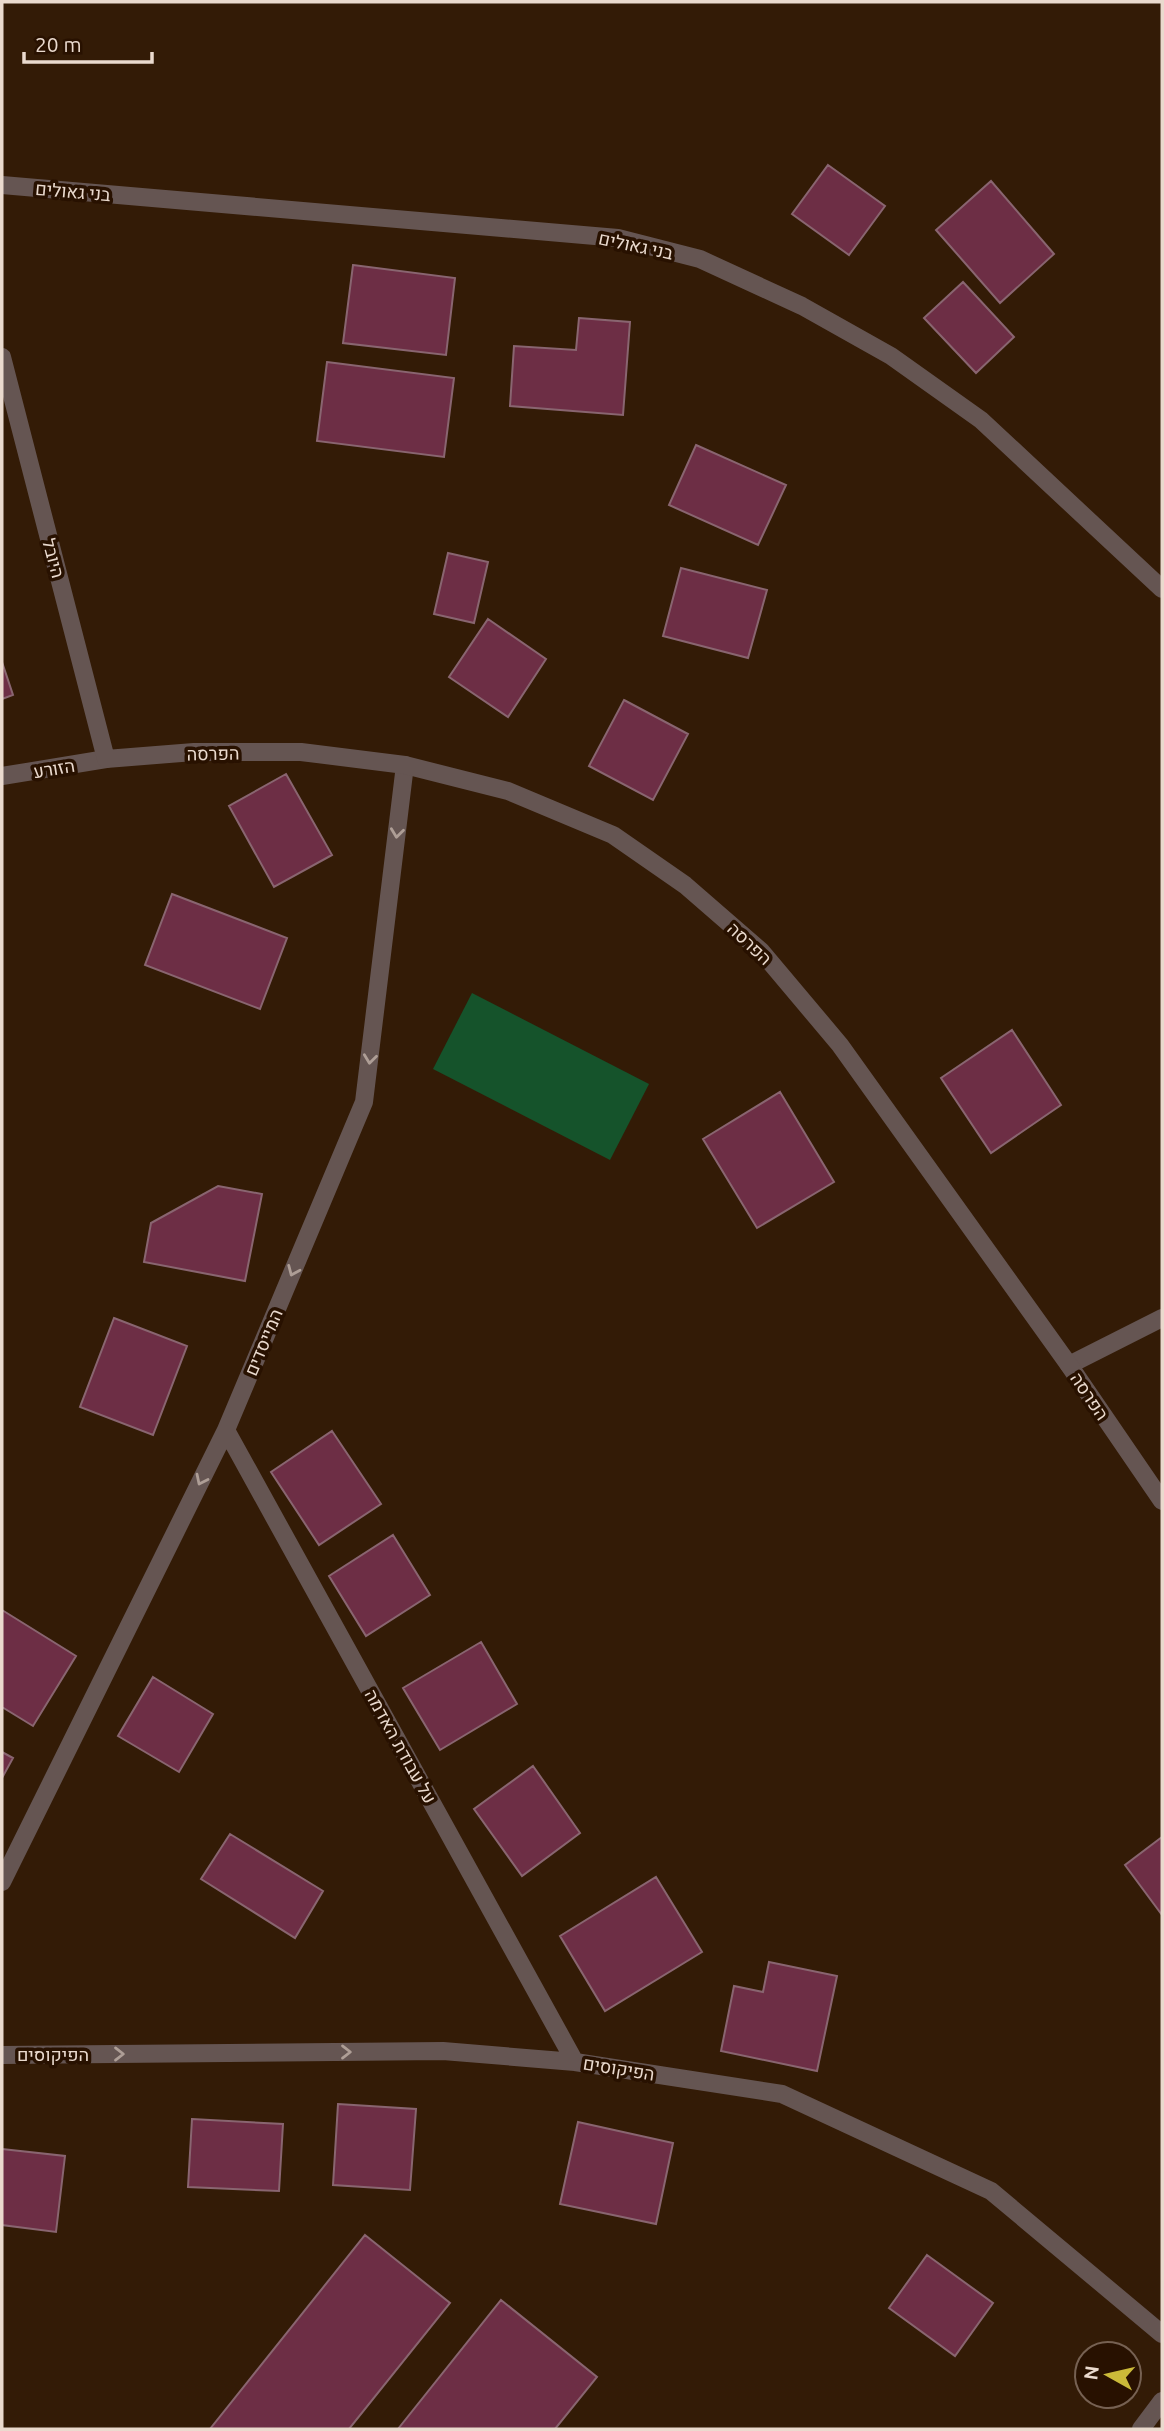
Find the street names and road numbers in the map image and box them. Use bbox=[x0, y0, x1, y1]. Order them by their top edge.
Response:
street label: בני גאולים bbox=[35, 178, 112, 204]
street label: בני גאולים bbox=[597, 227, 675, 263]
street label: היובל bbox=[39, 536, 69, 580]
street label: הפרסה bbox=[186, 743, 240, 763]
street label: הזורע bbox=[32, 755, 76, 781]
street label: הפרסה bbox=[724, 918, 776, 968]
street label: המייסדים bbox=[240, 1306, 286, 1378]
street label: הפרסה bbox=[1067, 1369, 1113, 1423]
street label: על עבודת האדמה bbox=[361, 1686, 441, 1806]
street label: הפיקוסים bbox=[17, 2044, 89, 2065]
street label: הפיקוסים bbox=[582, 2052, 656, 2085]

